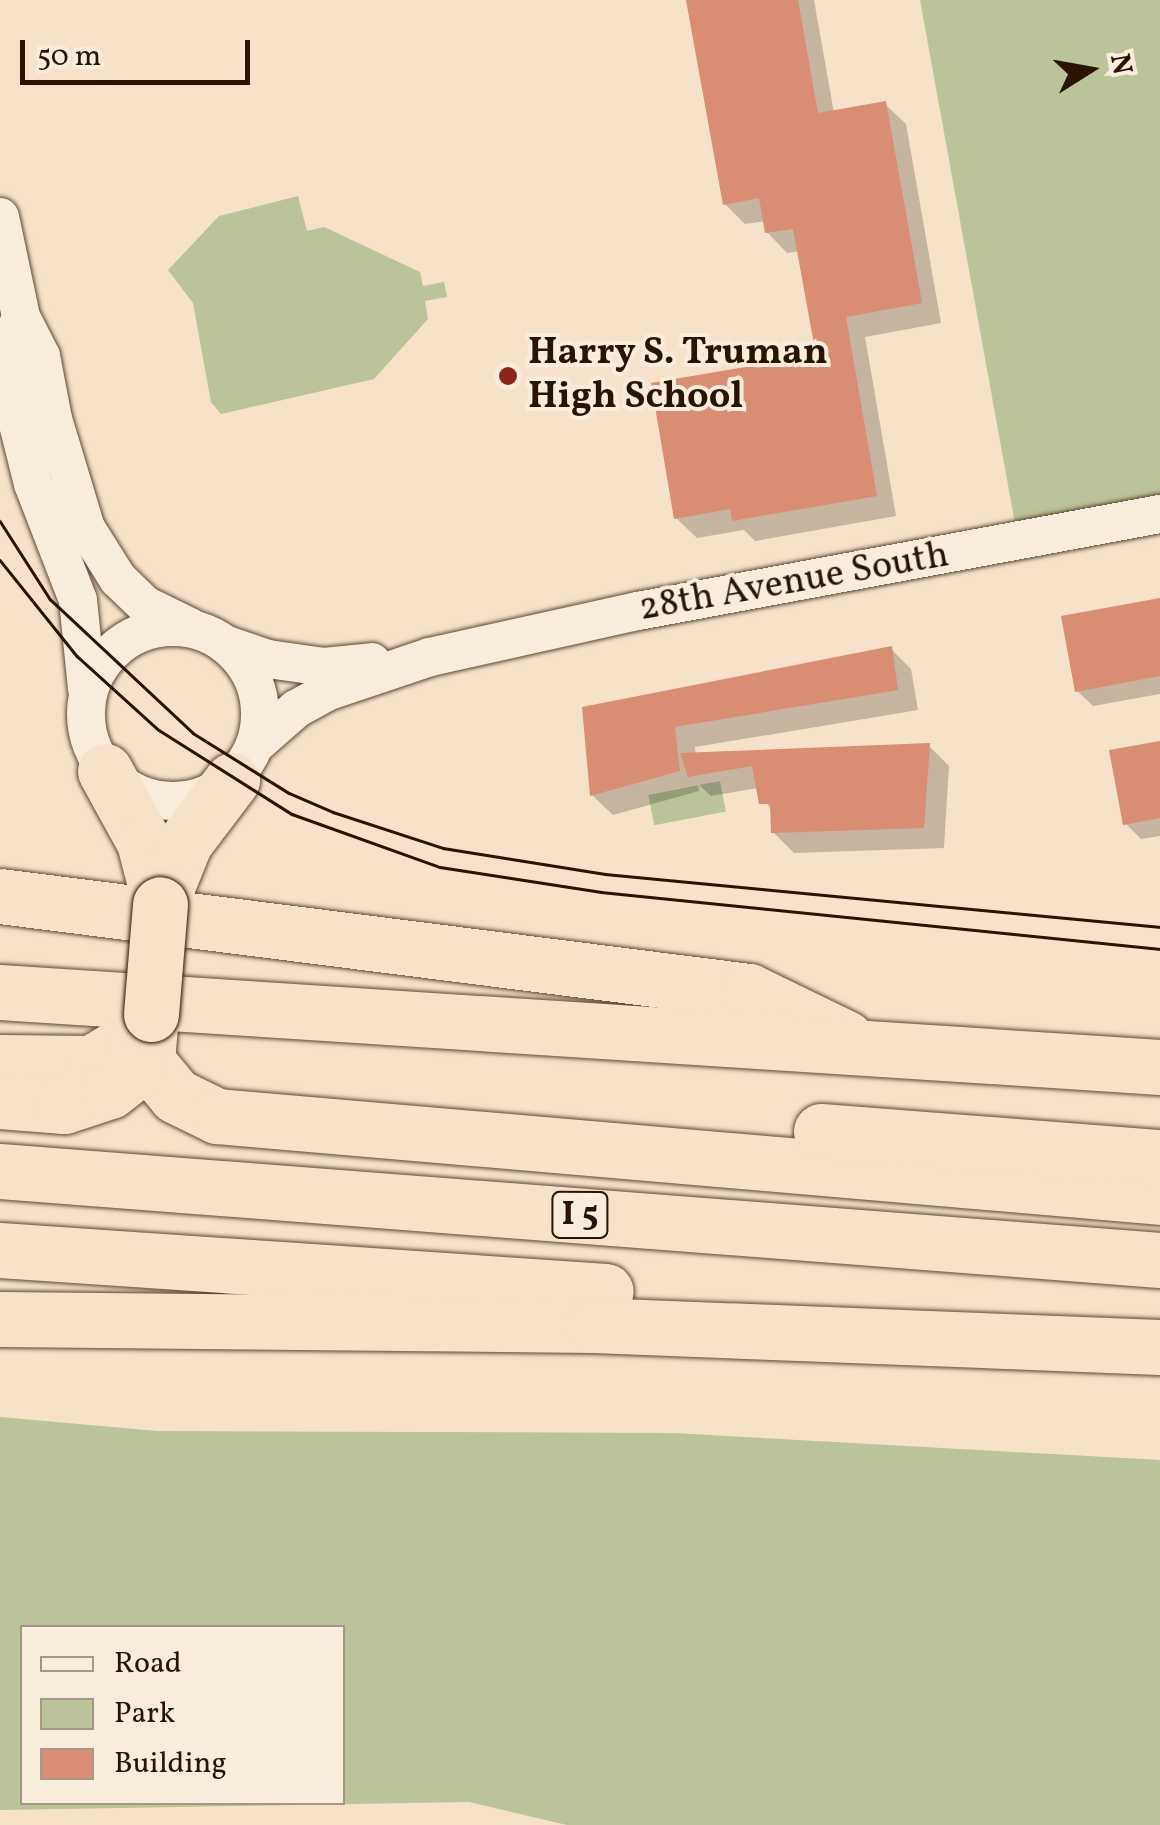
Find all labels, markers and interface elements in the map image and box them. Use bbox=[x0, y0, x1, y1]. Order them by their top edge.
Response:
scale bar bbox=[25, 20, 255, 82]
north arrow bbox=[1040, 20, 1140, 120]
text: 50 m bbox=[37, 36, 101, 78]
text: N bbox=[1099, 50, 1141, 78]
place label: Harry S. Truman High School bbox=[528, 331, 829, 420]
marker: Harry S. Truman High School bbox=[497, 365, 519, 387]
street label: 28th Avenue South bbox=[636, 533, 952, 633]
road number: I 5 bbox=[550, 1185, 610, 1245]
legend bbox=[20, 1625, 345, 1805]
text: Road bbox=[114, 1643, 182, 1685]
text: Park bbox=[114, 1693, 175, 1735]
text: Building bbox=[114, 1743, 227, 1785]

